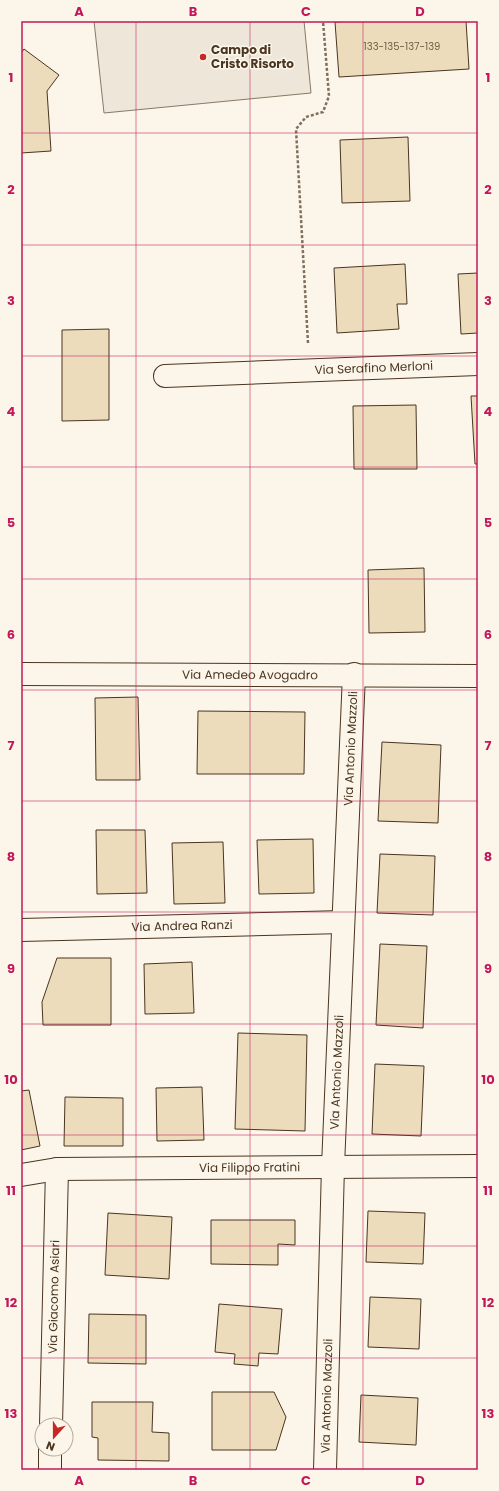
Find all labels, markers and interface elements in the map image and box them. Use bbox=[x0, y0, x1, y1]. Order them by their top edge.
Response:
text: A bbox=[74, 2, 84, 21]
text: B bbox=[189, 2, 198, 21]
text: C bbox=[301, 2, 311, 21]
text: D bbox=[415, 2, 425, 21]
house number: 133-135-137-139 bbox=[364, 39, 440, 54]
place label: Campo di Cristo Risorto bbox=[211, 41, 294, 72]
marker: Campo di Cristo Risorto bbox=[198, 52, 208, 62]
text: 1 bbox=[9, 68, 13, 87]
text: 1 bbox=[486, 68, 490, 87]
text: 2 bbox=[7, 180, 15, 199]
text: 2 bbox=[484, 180, 492, 199]
text: 3 bbox=[7, 291, 15, 310]
text: 3 bbox=[484, 291, 492, 310]
street label: Via Serafino Merloni bbox=[314, 357, 433, 378]
text: 4 bbox=[7, 402, 16, 421]
text: 4 bbox=[484, 402, 493, 421]
text: 5 bbox=[7, 513, 15, 532]
text: 5 bbox=[484, 513, 492, 532]
text: 6 bbox=[7, 625, 15, 644]
text: 6 bbox=[484, 625, 492, 644]
street label: Via Amedeo Avogadro bbox=[182, 666, 318, 683]
street label: Via Antonio Mazzoli bbox=[339, 691, 361, 806]
text: 7 bbox=[8, 736, 15, 755]
text: 7 bbox=[485, 736, 492, 755]
text: 8 bbox=[7, 847, 15, 866]
text: 8 bbox=[484, 847, 492, 866]
street label: Via Andrea Ranzi bbox=[131, 916, 233, 935]
text: 9 bbox=[7, 959, 15, 978]
text: 9 bbox=[484, 959, 492, 978]
street label: Via Antonio Mazzoli bbox=[326, 1014, 347, 1130]
text: 10 bbox=[4, 1070, 18, 1089]
text: 10 bbox=[481, 1070, 495, 1089]
street label: Via Filippo Fratini bbox=[199, 1158, 300, 1176]
text: 11 bbox=[6, 1181, 16, 1200]
text: 11 bbox=[483, 1181, 493, 1200]
street label: Via Giacomo Asiari bbox=[44, 1240, 63, 1354]
text: 12 bbox=[5, 1293, 18, 1312]
text: 12 bbox=[482, 1293, 495, 1312]
street label: Via Antonio Mazzoli bbox=[316, 1338, 336, 1454]
text: 13 bbox=[5, 1404, 18, 1423]
text: 13 bbox=[482, 1404, 495, 1423]
north arrow bbox=[34, 1417, 74, 1457]
text: N bbox=[44, 1437, 57, 1455]
text: A bbox=[74, 1471, 84, 1490]
text: B bbox=[189, 1471, 198, 1490]
text: C bbox=[301, 1471, 311, 1490]
text: D bbox=[415, 1471, 425, 1490]

